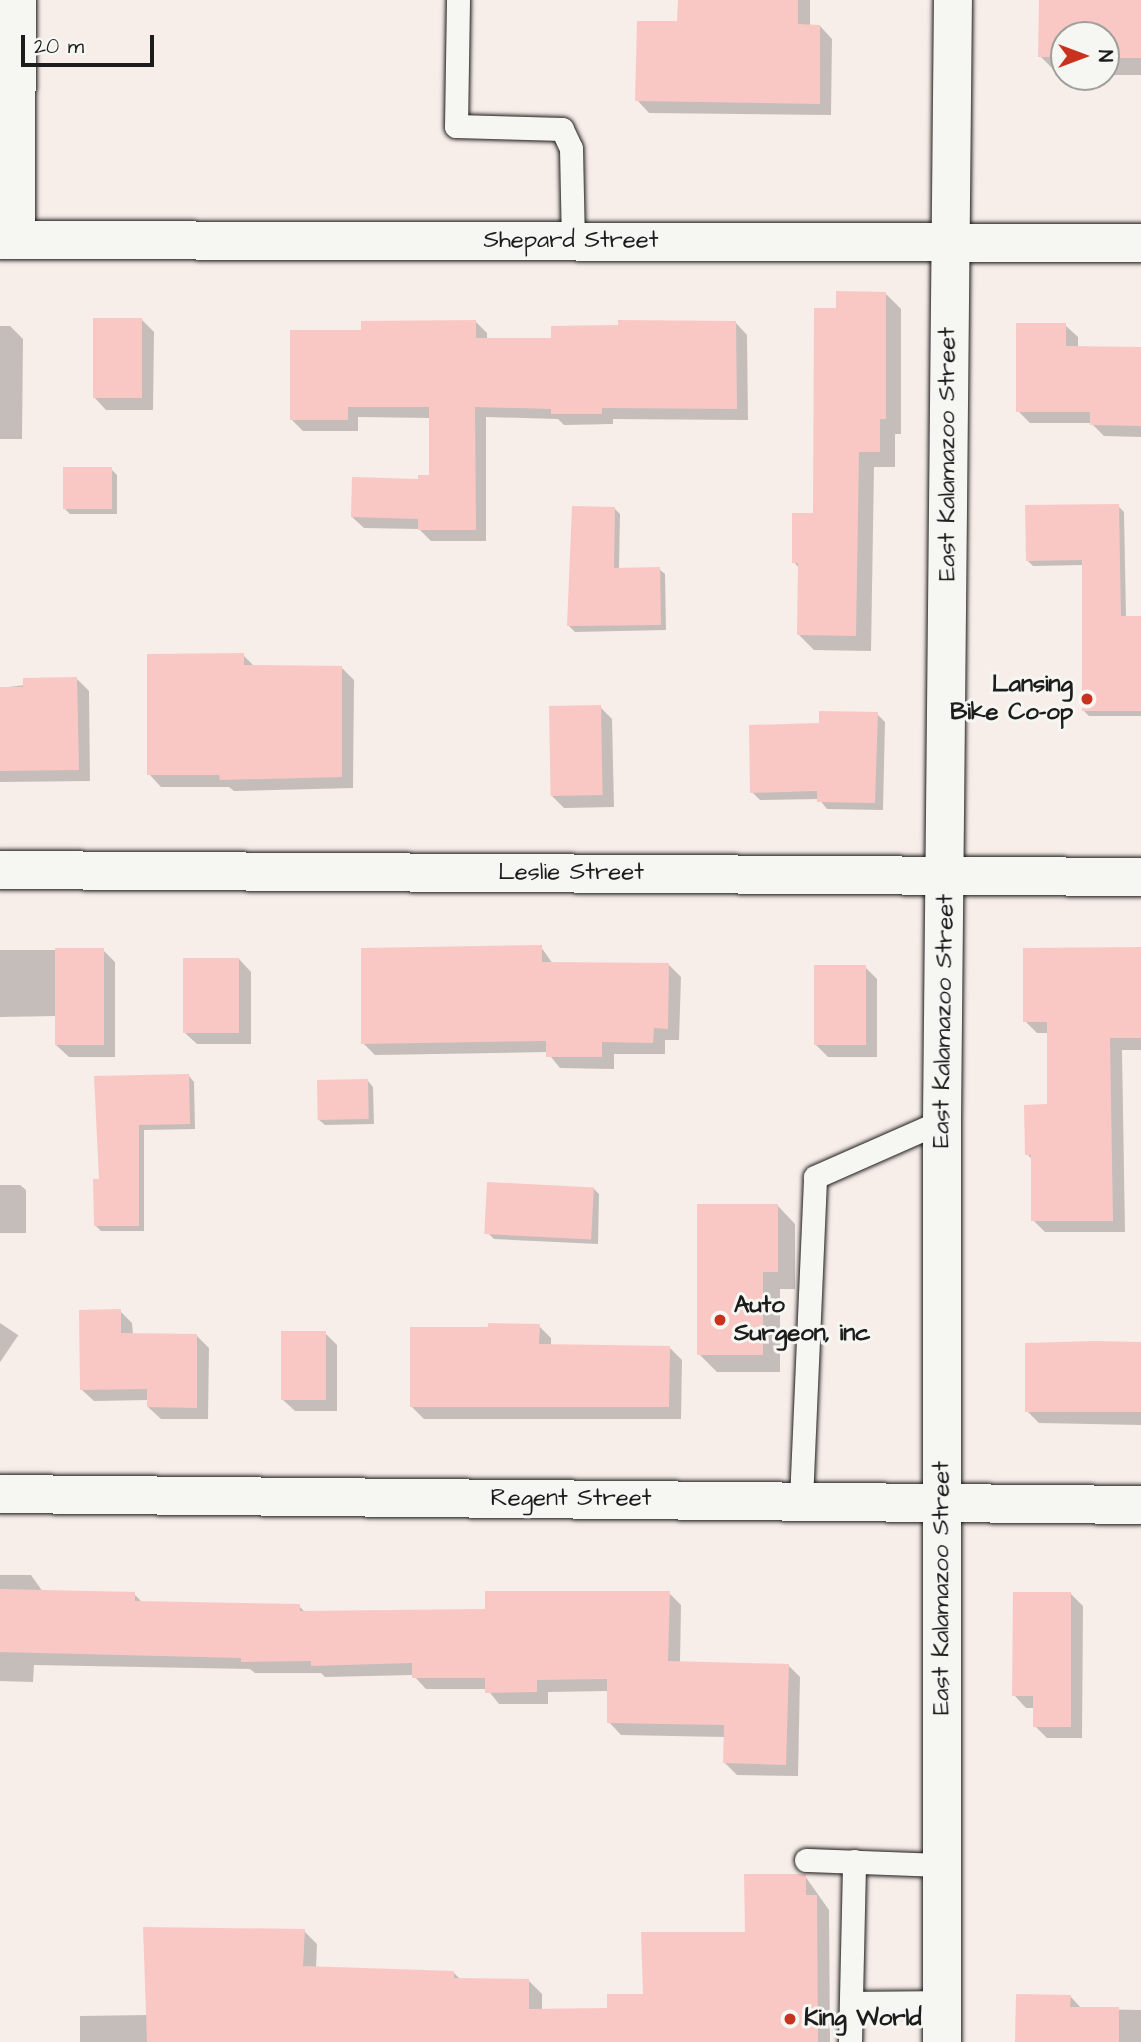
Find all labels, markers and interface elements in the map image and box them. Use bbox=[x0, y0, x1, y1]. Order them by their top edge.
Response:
scale bar bbox=[24, 21, 158, 65]
north arrow bbox=[1050, 21, 1120, 91]
text: 20 m bbox=[34, 32, 84, 61]
text: N bbox=[1091, 50, 1118, 62]
street label: Shepard Street bbox=[483, 227, 659, 255]
street label: East Kalamazoo Street bbox=[934, 327, 962, 581]
place label: Lansing Bike Co-op bbox=[950, 671, 1073, 727]
marker: Lansing Bike Co-op bbox=[1079, 691, 1095, 707]
street label: Leslie Street bbox=[498, 859, 644, 887]
street label: East Kalamazoo Street bbox=[927, 894, 961, 1148]
place label: Auto Surgeon, inc bbox=[734, 1292, 870, 1348]
marker: Auto Surgeon, inc bbox=[712, 1312, 728, 1328]
street label: East Kalamazoo Street bbox=[928, 1461, 956, 1715]
street label: Regent Street bbox=[491, 1485, 651, 1513]
place label: King World bbox=[804, 2005, 922, 2033]
marker: King World bbox=[782, 2011, 798, 2027]

